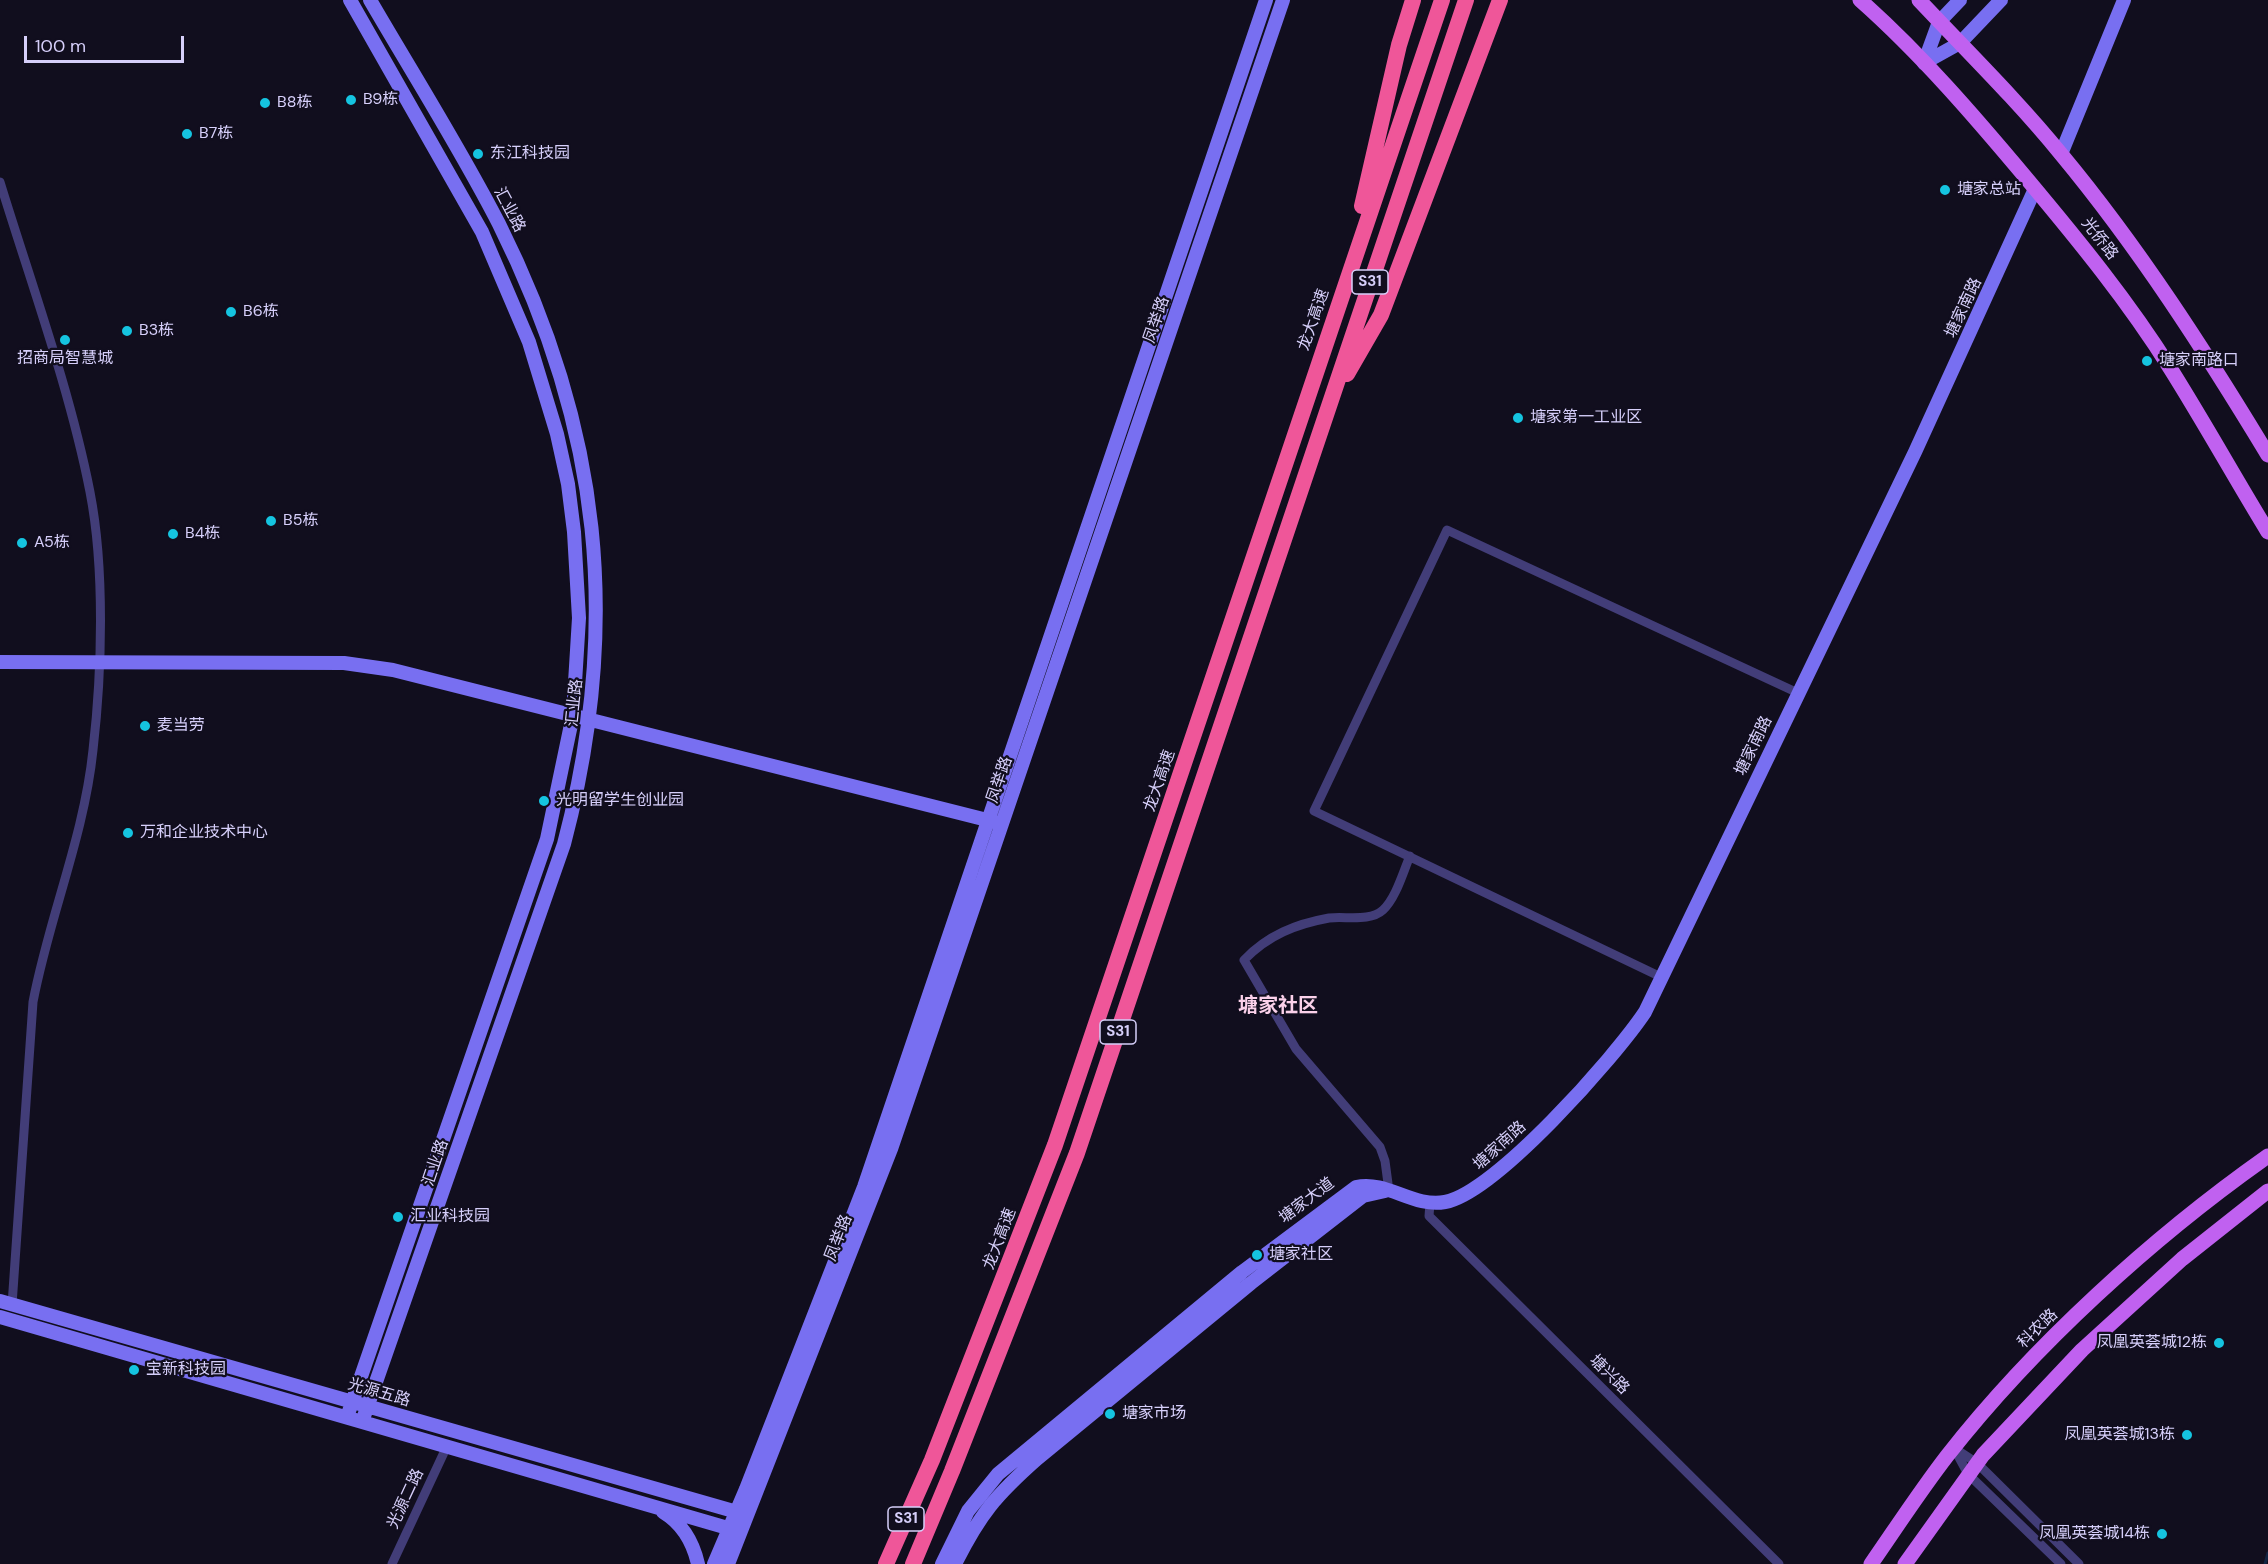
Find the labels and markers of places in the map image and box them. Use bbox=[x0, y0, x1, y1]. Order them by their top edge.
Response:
place label: B9栋 bbox=[363, 90, 398, 110]
place label: B8栋 bbox=[277, 93, 312, 113]
marker: B9栋 bbox=[344, 93, 358, 107]
marker: B8栋 bbox=[258, 96, 272, 110]
place label: B7栋 bbox=[199, 124, 233, 144]
marker: B7栋 bbox=[180, 127, 194, 141]
place label: 东江科技园 bbox=[490, 144, 570, 164]
marker: 东江科技园 bbox=[471, 147, 485, 161]
place label: 塘家总站 bbox=[1957, 180, 2021, 200]
marker: 塘家总站 bbox=[1938, 183, 1952, 197]
place label: B6栋 bbox=[243, 302, 279, 322]
marker: B6栋 bbox=[224, 305, 238, 319]
place label: B3栋 bbox=[139, 321, 174, 341]
marker: B3栋 bbox=[120, 324, 134, 338]
marker: 招商局智慧城 bbox=[58, 333, 72, 347]
place label: 招商局智慧城 bbox=[17, 349, 113, 369]
place label: 塘家南路口 bbox=[2159, 351, 2239, 371]
marker: 塘家南路口 bbox=[2140, 354, 2154, 368]
place label: 塘家第一工业区 bbox=[1530, 408, 1642, 428]
marker: 塘家第一工业区 bbox=[1511, 411, 1525, 425]
place label: B5栋 bbox=[283, 511, 318, 531]
marker: B5栋 bbox=[264, 514, 278, 528]
place label: B4栋 bbox=[185, 524, 220, 544]
marker: B4栋 bbox=[166, 527, 180, 541]
place label: A5栋 bbox=[34, 533, 70, 553]
marker: A5栋 bbox=[15, 536, 29, 550]
place label: 麦当劳 bbox=[157, 716, 205, 736]
marker: 麦当劳 bbox=[138, 719, 152, 733]
place label: 光明留学生创业园 bbox=[556, 791, 684, 811]
marker: 光明留学生创业园 bbox=[537, 794, 551, 808]
place label: 万和企业技术中心 bbox=[140, 823, 268, 843]
marker: 万和企业技术中心 bbox=[121, 826, 135, 840]
place label: 汇业科技园 bbox=[410, 1207, 490, 1227]
marker: 汇业科技园 bbox=[391, 1210, 405, 1224]
place label: 塘家社区 bbox=[1269, 1245, 1333, 1265]
marker: 塘家社区 bbox=[1250, 1248, 1264, 1262]
place label: 凤凰英荟城12栋 bbox=[2097, 1333, 2207, 1353]
marker: 凤凰英荟城12栋 bbox=[2212, 1336, 2226, 1350]
place label: 宝新科技园 bbox=[146, 1360, 226, 1380]
marker: 宝新科技园 bbox=[127, 1363, 141, 1377]
place label: 塘家市场 bbox=[1122, 1404, 1186, 1424]
marker: 塘家市场 bbox=[1103, 1407, 1117, 1421]
place label: 凤凰英荟城13栋 bbox=[2065, 1425, 2175, 1445]
marker: 凤凰英荟城13栋 bbox=[2180, 1428, 2194, 1442]
place label: 凤凰英荟城14栋 bbox=[2039, 1524, 2150, 1544]
marker: 凤凰英荟城14栋 bbox=[2155, 1527, 2169, 1541]

